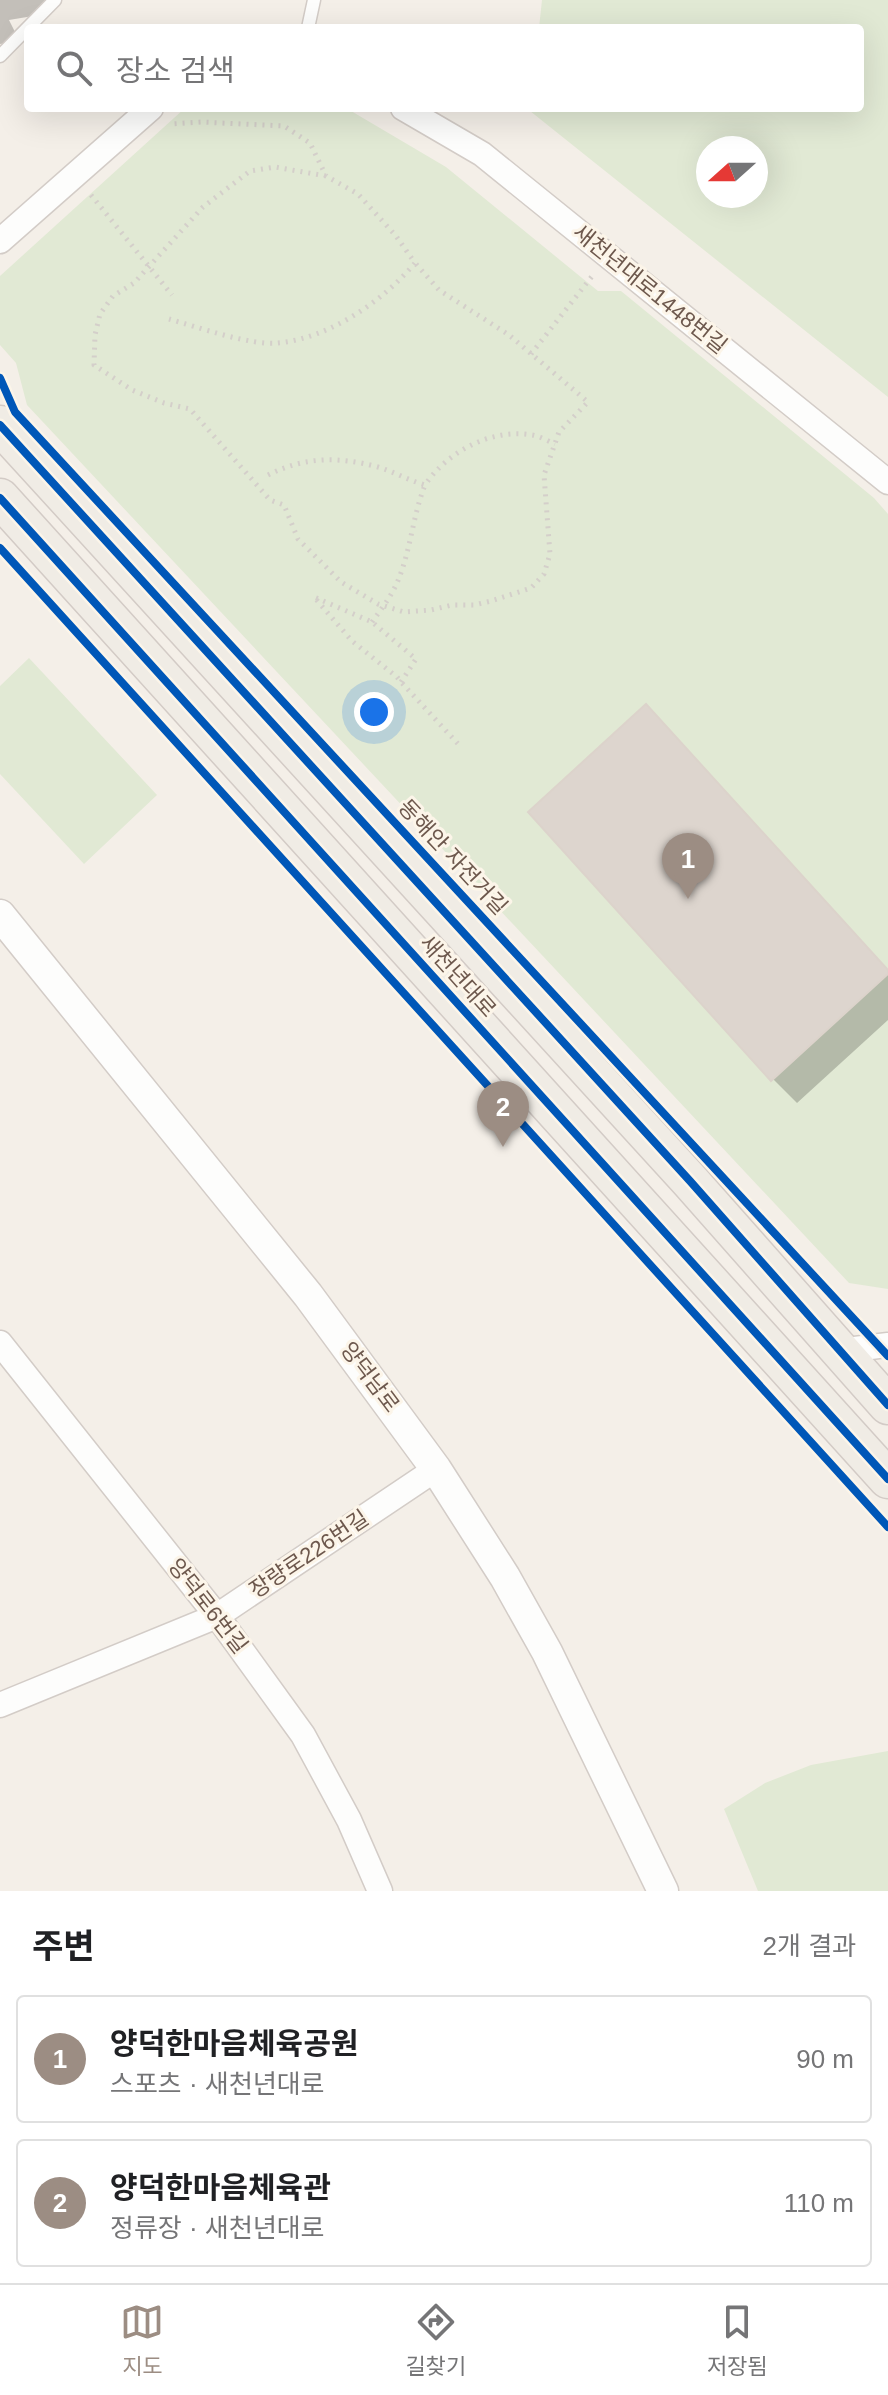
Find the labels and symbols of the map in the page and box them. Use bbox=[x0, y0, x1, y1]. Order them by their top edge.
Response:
north arrow bbox=[696, 136, 768, 208]
street label: 새천년대로1448번길 bbox=[568, 219, 732, 359]
your location bbox=[354, 692, 394, 732]
street label: 동해안 자전거길 bbox=[393, 794, 513, 920]
pin: 1 bbox=[662, 833, 714, 899]
street label: 새천년대로 bbox=[415, 930, 501, 1022]
pin: 2 bbox=[477, 1081, 529, 1147]
street label: 양덕남로 bbox=[336, 1337, 404, 1417]
street label: 장량로226번길 bbox=[245, 1505, 373, 1603]
street label: 양덕로6번길 bbox=[163, 1554, 253, 1658]

